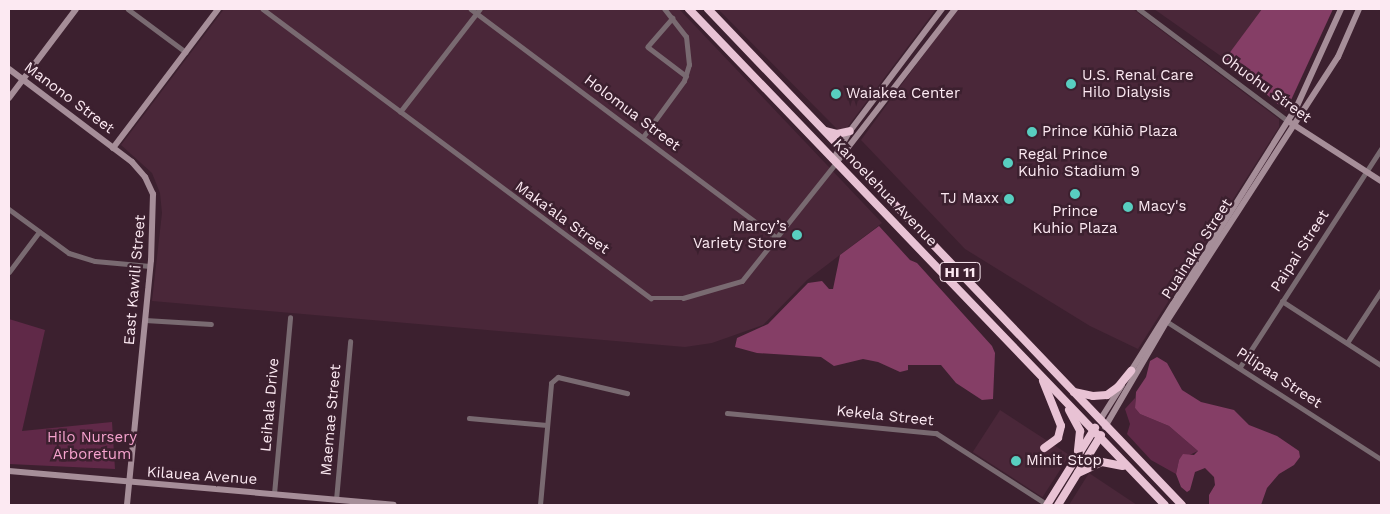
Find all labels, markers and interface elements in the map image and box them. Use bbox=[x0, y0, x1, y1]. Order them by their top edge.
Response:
street label: Ohuohu Street bbox=[1217, 49, 1315, 127]
street label: Manono Street bbox=[20, 58, 118, 138]
place label: U.S. Renal Care Hilo Dialysis bbox=[1082, 66, 1194, 101]
street label: Holomua Street bbox=[580, 71, 684, 155]
marker: U.S. Renal Care Hilo Dialysis bbox=[1064, 77, 1078, 91]
place label: Waiakea Center bbox=[846, 85, 960, 103]
marker: Waiakea Center bbox=[830, 88, 842, 100]
place label: Prince Kūhiō Plaza bbox=[1042, 123, 1178, 141]
marker: Prince Kūhiō Plaza bbox=[1026, 126, 1038, 138]
street label: Kanoelehua Avenue bbox=[829, 135, 941, 251]
place label: Regal Prince Kuhio Stadium 9 bbox=[1018, 145, 1140, 180]
marker: Regal Prince Kuhio Stadium 9 bbox=[1002, 157, 1014, 169]
street label: Maka‘ala Street bbox=[511, 178, 613, 258]
marker: Prince Kuhio Plaza bbox=[1069, 188, 1081, 200]
place label: TJ Maxx bbox=[941, 190, 999, 208]
marker: TJ Maxx bbox=[1003, 193, 1015, 205]
street label: Puainako Street bbox=[1158, 195, 1236, 303]
place label: Macy's bbox=[1138, 198, 1186, 216]
marker: Macy's bbox=[1122, 201, 1134, 213]
place label: Prince Kuhio Plaza bbox=[1033, 202, 1117, 237]
street label: Paipai Street bbox=[1267, 207, 1333, 295]
street label: East Kawili Street bbox=[120, 214, 150, 346]
place label: Marcy’s Variety Store bbox=[693, 217, 787, 252]
marker: Marcy’s Variety Store bbox=[791, 229, 803, 241]
road number: HI 11 bbox=[939, 260, 981, 284]
street label: Pilipaa Street bbox=[1233, 344, 1325, 412]
street label: Leihala Drive bbox=[257, 357, 283, 453]
street label: Maemae Street bbox=[317, 364, 345, 476]
street label: Kekela Street bbox=[835, 402, 935, 430]
park label: Hilo Nursery Arboretum bbox=[47, 428, 137, 463]
place label: Minit Stop bbox=[1026, 452, 1102, 470]
marker: Minit Stop bbox=[1010, 455, 1022, 467]
street label: Kilauea Avenue bbox=[146, 463, 258, 489]

